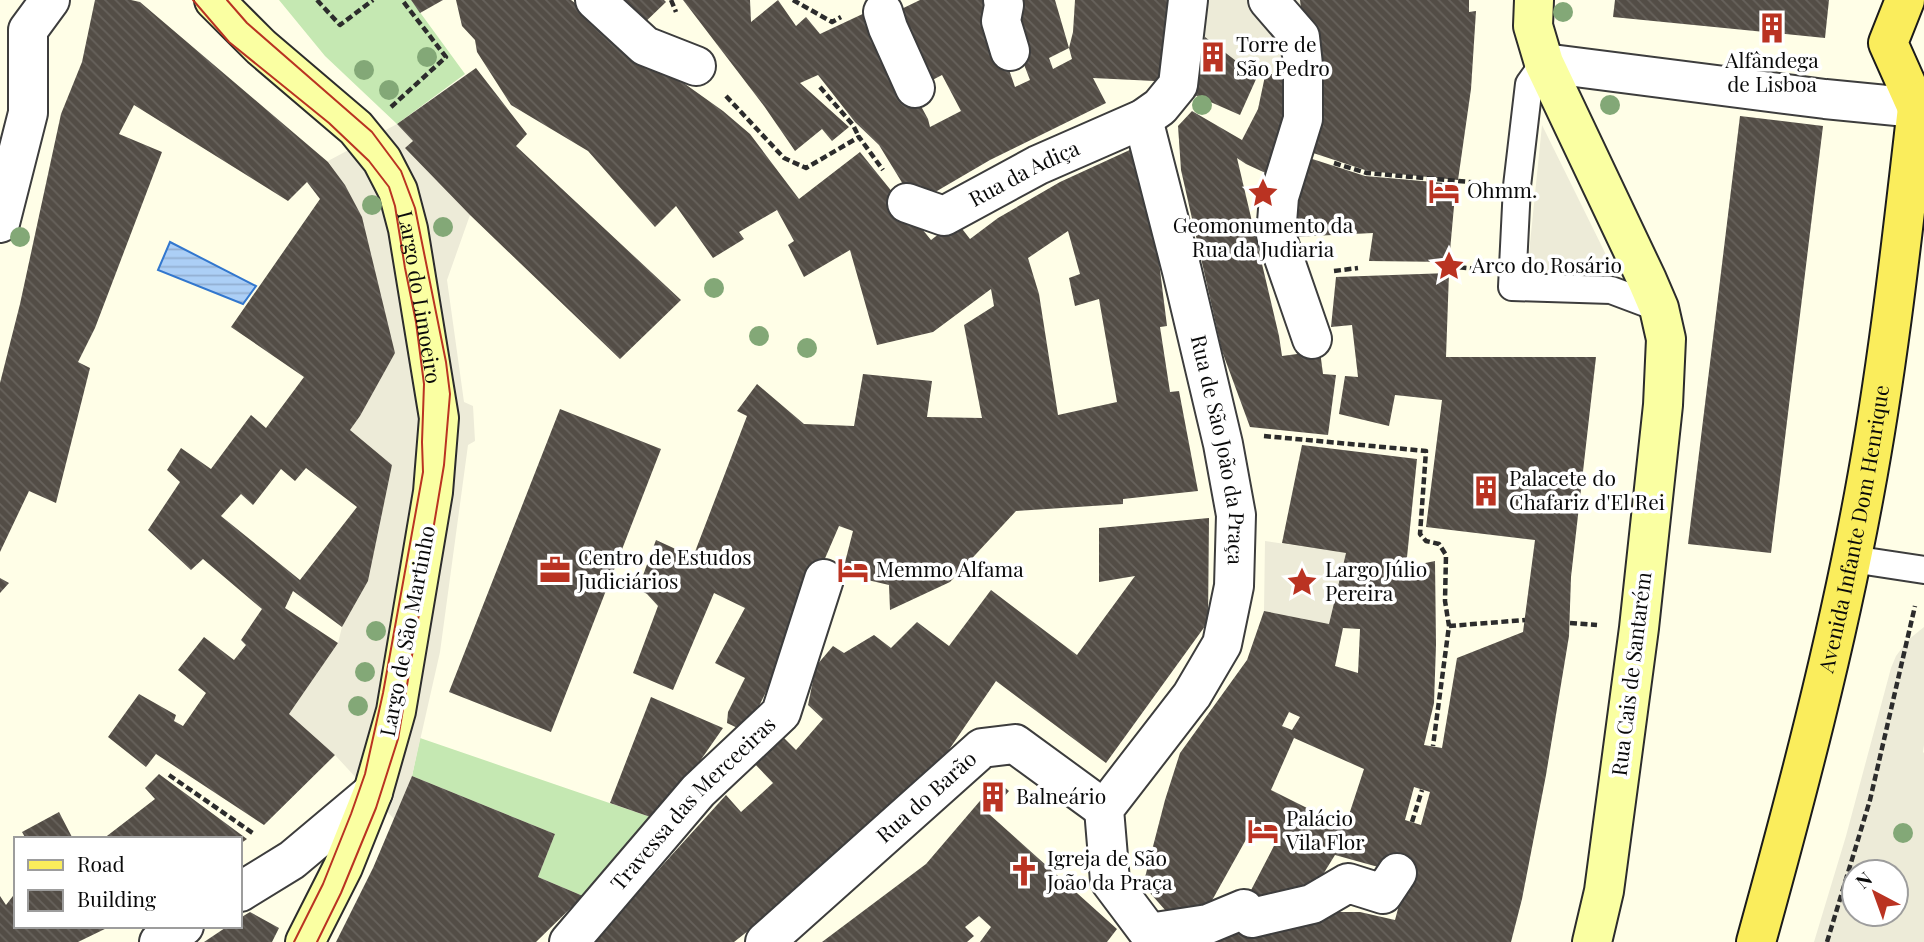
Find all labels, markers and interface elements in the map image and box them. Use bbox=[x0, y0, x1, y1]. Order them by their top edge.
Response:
building icon: Alfândega de Lisboa bbox=[1755, 11, 1789, 45]
place label: Torre de São Pedro bbox=[1236, 29, 1330, 81]
building icon: Torre de São Pedro bbox=[1196, 40, 1230, 74]
place label: Alfândega de Lisboa bbox=[1724, 45, 1819, 97]
street label: Rua da Adiça bbox=[963, 132, 1084, 212]
hotel icon: Ohmm. bbox=[1427, 174, 1461, 208]
place label: Ohmm. bbox=[1467, 175, 1537, 203]
place icon: Geomonumento da Rua da Judiaria bbox=[1246, 176, 1280, 210]
street label: Largo do Limoeiro bbox=[392, 207, 449, 386]
place label: Geomonumento da Rua da Judiaria bbox=[1173, 210, 1354, 262]
place icon: Arco do Rosário bbox=[1432, 249, 1466, 283]
place label: Arco do Rosário bbox=[1471, 250, 1622, 278]
street label: Rua de São João da Praça bbox=[1186, 332, 1252, 566]
street label: Avenida Infante Dom Henrique bbox=[1810, 383, 1894, 676]
place label: Palacete do Chafariz d'El Rei bbox=[1509, 463, 1665, 515]
building icon: Palacete do Chafariz d'El Rei bbox=[1469, 474, 1503, 508]
street label: Largo de São Martinho bbox=[372, 523, 440, 738]
place label: Centro de Estudos Judiciários bbox=[577, 542, 752, 594]
office icon: Centro de Estudos Judiciários bbox=[538, 553, 572, 587]
hotel icon: Memmo Alfama bbox=[836, 553, 870, 587]
place label: Memmo Alfama bbox=[876, 554, 1024, 582]
place label: Largo Júlio Pereira bbox=[1325, 554, 1427, 606]
place icon: Largo Júlio Pereira bbox=[1285, 565, 1319, 599]
street label: Rua Cais de Santarém bbox=[1604, 570, 1656, 777]
street label: Travessa das Merceeiras bbox=[603, 709, 781, 896]
street label: Rua do Barão bbox=[869, 744, 981, 848]
building icon: Balneário bbox=[976, 780, 1010, 814]
place label: Balneário bbox=[1016, 781, 1106, 809]
place label: Palácio Vila Flor bbox=[1285, 803, 1365, 855]
hotel icon: Palácio Vila Flor bbox=[1246, 814, 1280, 848]
legend bbox=[14, 837, 242, 928]
place label: Igreja de São João da Praça bbox=[1046, 843, 1173, 895]
text: Road bbox=[77, 849, 125, 877]
church icon: Igreja de São João da Praça bbox=[1007, 854, 1041, 888]
north arrow bbox=[1840, 858, 1910, 928]
text: N bbox=[1849, 865, 1877, 894]
text: Building bbox=[77, 884, 156, 912]

